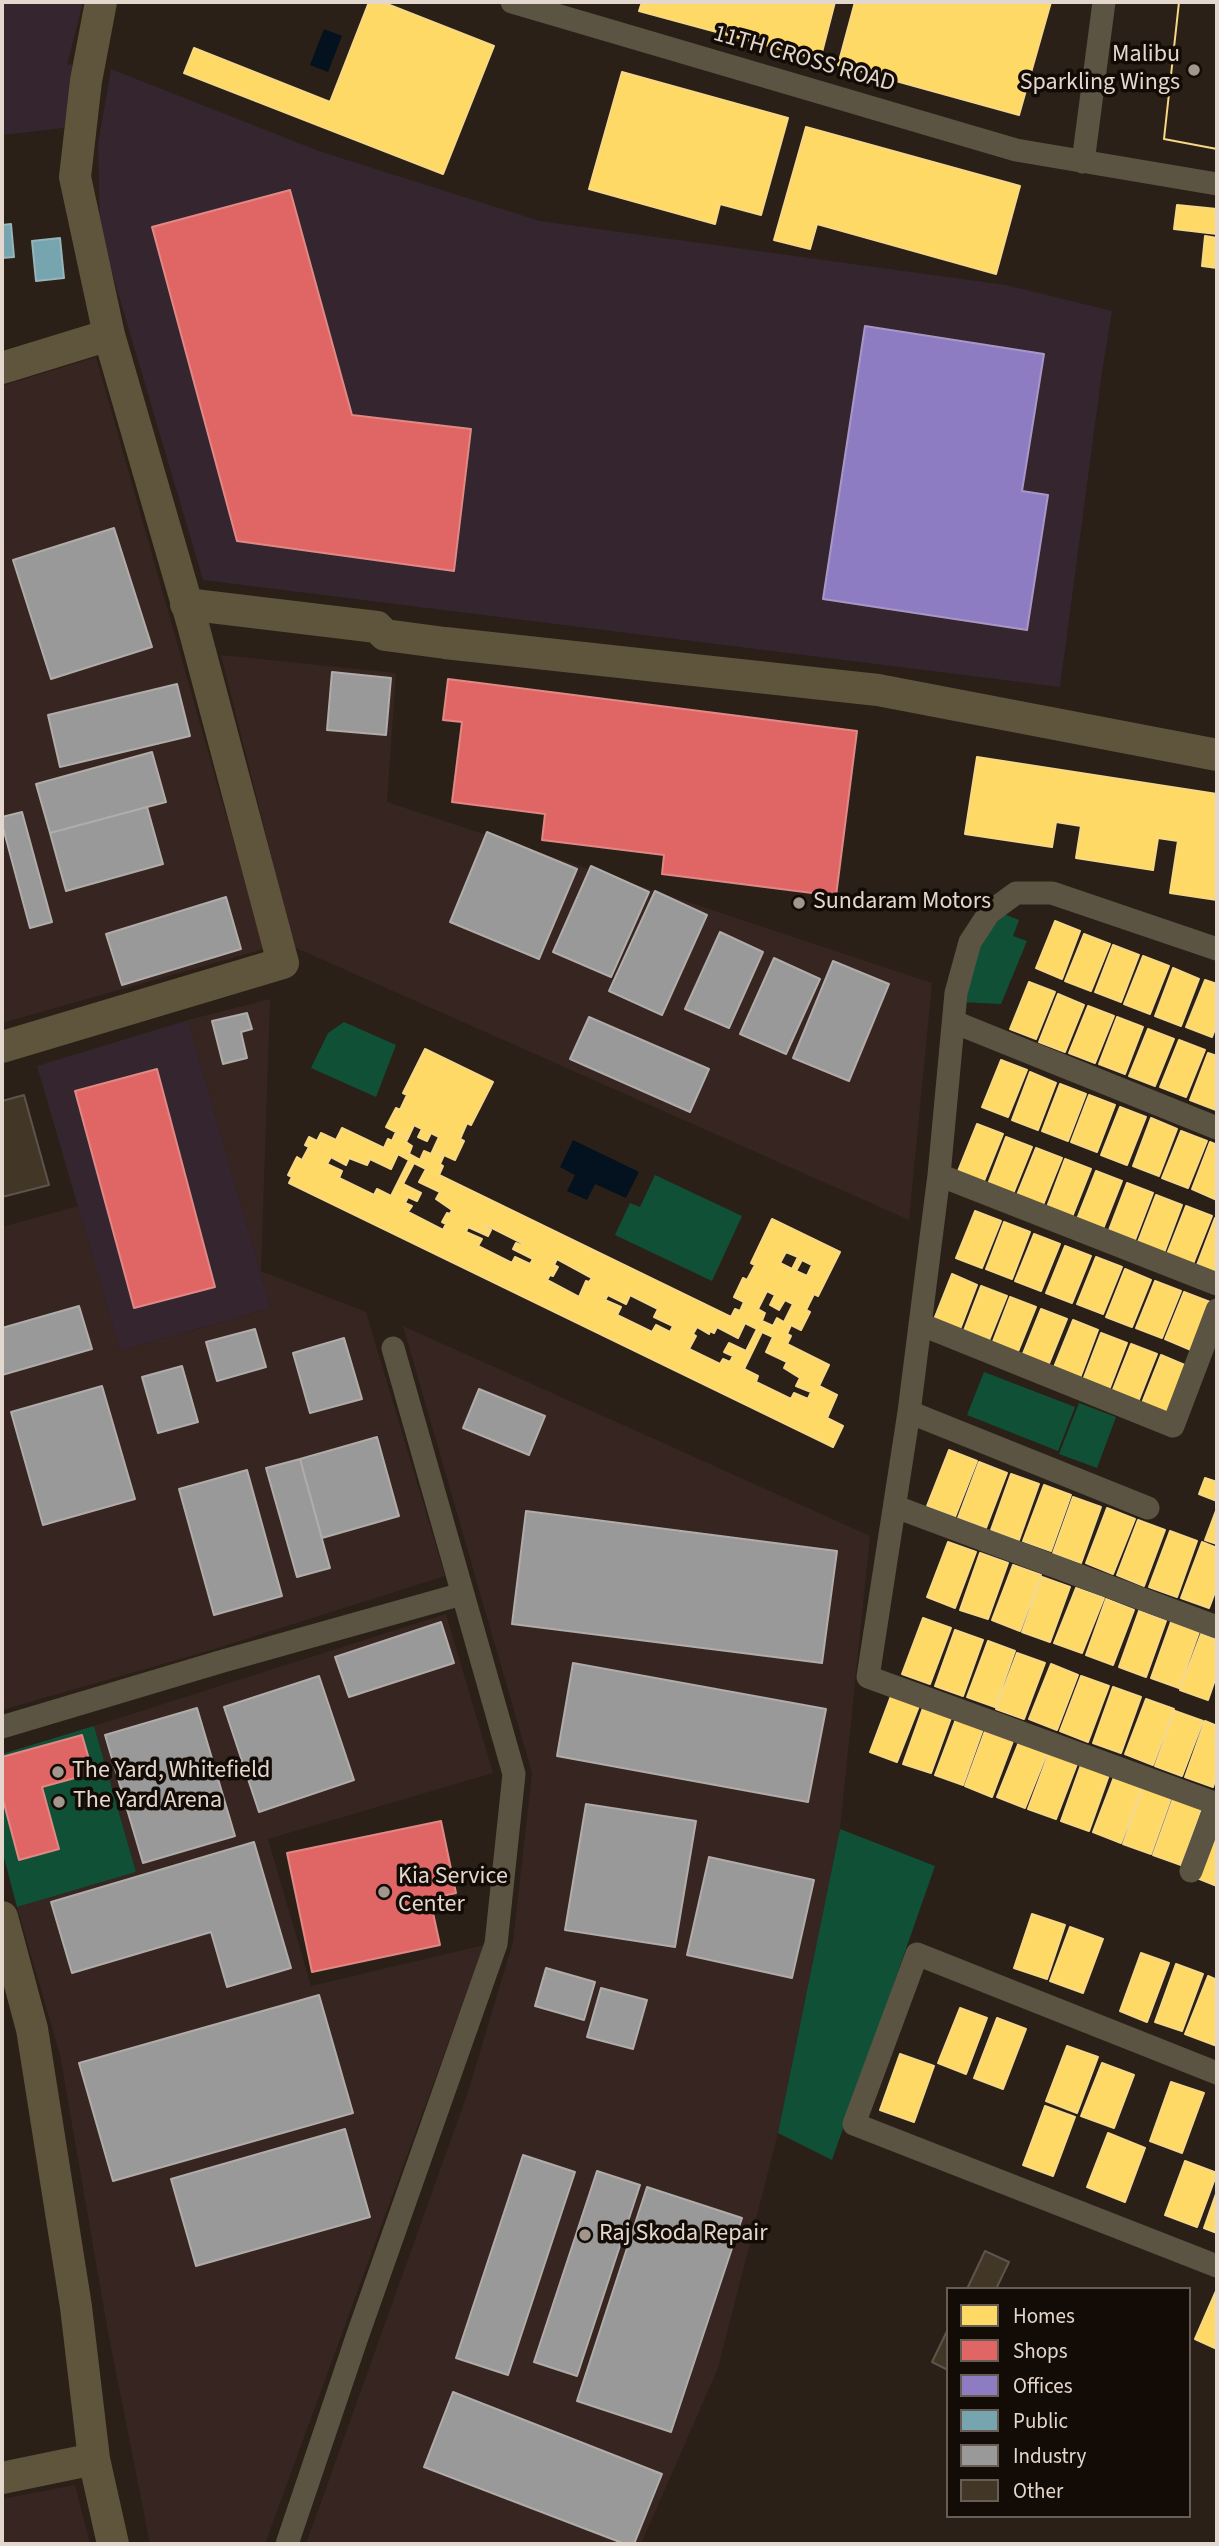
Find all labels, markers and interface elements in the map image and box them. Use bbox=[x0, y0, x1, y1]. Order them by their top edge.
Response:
street label: 11TH CROSS ROAD bbox=[710, 20, 898, 100]
place label: Malibu Sparkling Wings bbox=[1020, 42, 1180, 98]
marker: Malibu Sparkling Wings bbox=[1186, 62, 1202, 78]
place label: Sundaram Motors bbox=[813, 889, 991, 917]
marker: Sundaram Motors bbox=[791, 895, 807, 911]
place label: The Yard, Whitefield bbox=[72, 1758, 270, 1786]
marker: The Yard, Whitefield bbox=[50, 1764, 66, 1780]
place label: The Yard Arena bbox=[73, 1788, 222, 1816]
marker: The Yard Arena bbox=[51, 1794, 67, 1810]
place label: Kia Service Center bbox=[398, 1864, 508, 1920]
marker: Kia Service Center bbox=[376, 1884, 392, 1900]
place label: Raj Skoda Repair bbox=[599, 2221, 768, 2249]
marker: Raj Skoda Repair bbox=[577, 2227, 593, 2243]
legend bbox=[946, 2287, 1191, 2518]
text: Homes bbox=[1013, 2301, 1075, 2331]
text: Shops bbox=[1013, 2336, 1067, 2366]
text: Offices bbox=[1013, 2371, 1073, 2401]
text: Public bbox=[1013, 2406, 1068, 2436]
text: Industry bbox=[1013, 2441, 1086, 2471]
text: Other bbox=[1013, 2476, 1063, 2506]

